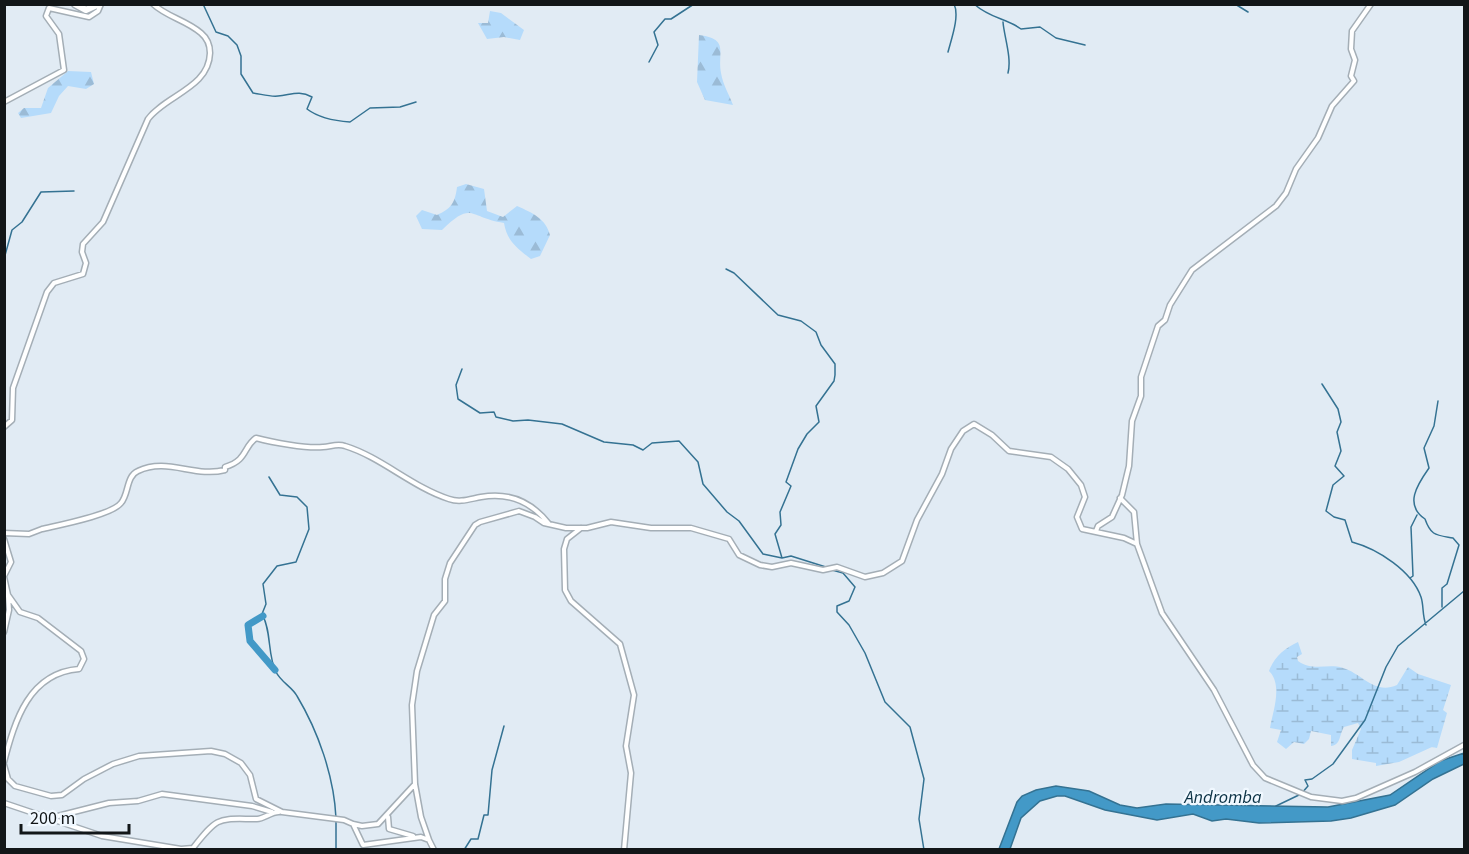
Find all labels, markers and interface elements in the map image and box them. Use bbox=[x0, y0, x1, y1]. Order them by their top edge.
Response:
water label: Andromba bbox=[1183, 785, 1262, 810]
scale bar bbox=[21, 797, 129, 835]
text: 200 m bbox=[30, 806, 75, 831]

